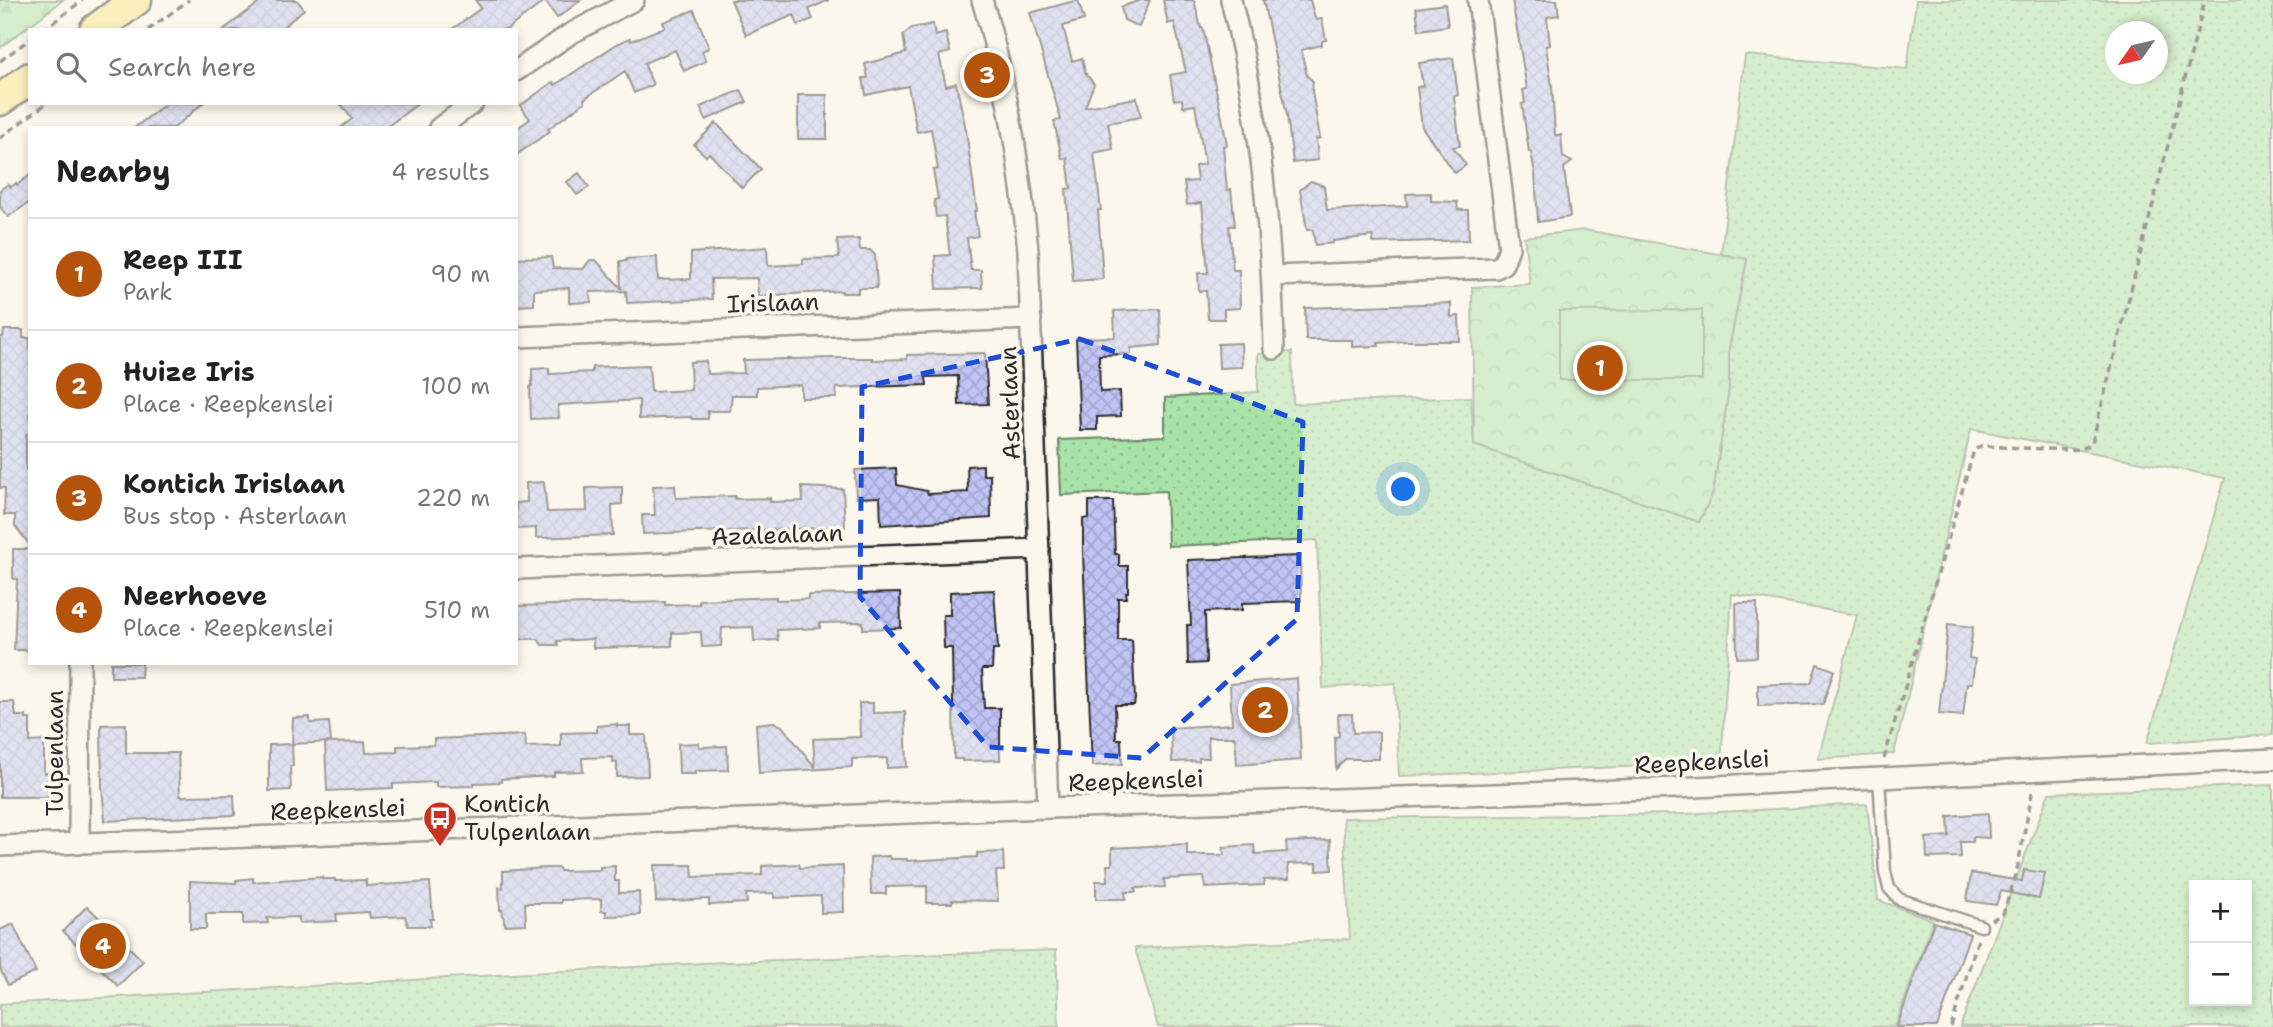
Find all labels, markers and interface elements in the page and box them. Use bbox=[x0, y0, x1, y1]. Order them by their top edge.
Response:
north arrow bbox=[2105, 21, 2168, 84]
search box bbox=[28, 28, 518, 105]
icon: search bbox=[52, 48, 90, 86]
text: Search here bbox=[108, 49, 257, 84]
pin: 3 bbox=[964, 49, 1010, 101]
text: Nearby bbox=[56, 151, 171, 192]
text: 4 results bbox=[391, 157, 490, 187]
text: Reep III bbox=[123, 242, 243, 277]
text: 1 bbox=[74, 259, 84, 289]
text: 90 m bbox=[430, 259, 490, 289]
text: Park bbox=[123, 277, 172, 307]
street label: Irislaan bbox=[726, 285, 820, 321]
pin: 1 bbox=[1577, 342, 1623, 394]
street label: Asterlaan bbox=[992, 346, 1028, 460]
text: Huize Iris bbox=[123, 354, 255, 389]
text: 2 bbox=[71, 371, 87, 401]
text: 100 m bbox=[421, 371, 490, 401]
text: Place · Reepkenslei bbox=[123, 389, 334, 419]
text: Kontich Irislaan bbox=[123, 466, 345, 501]
your location bbox=[1386, 472, 1420, 506]
text: 3 bbox=[71, 483, 87, 513]
text: 220 m bbox=[416, 483, 490, 513]
text: Bus stop · Asterlaan bbox=[123, 501, 347, 531]
street label: Azalealaan bbox=[710, 517, 844, 553]
text: Neerhoeve bbox=[123, 578, 267, 613]
text: 4 bbox=[71, 595, 87, 625]
text: 510 m bbox=[424, 595, 490, 625]
text: Place · Reepkenslei bbox=[123, 613, 334, 643]
pin: 2 bbox=[1242, 684, 1288, 736]
street label: Tulpenlaan bbox=[39, 690, 71, 816]
street label: Reepkenslei bbox=[1633, 742, 1771, 782]
street label: Reepkenslei bbox=[1068, 763, 1204, 799]
place label: Kontich Tulpenlaan bbox=[464, 788, 591, 848]
street label: Reepkenslei bbox=[270, 792, 406, 828]
bus stop icon: Kontich Tulpenlaan bbox=[421, 799, 459, 848]
map controls bbox=[2189, 880, 2252, 1006]
button: + bbox=[2189, 880, 2252, 943]
pin: 4 bbox=[80, 920, 126, 972]
button: − bbox=[2189, 943, 2252, 1006]

